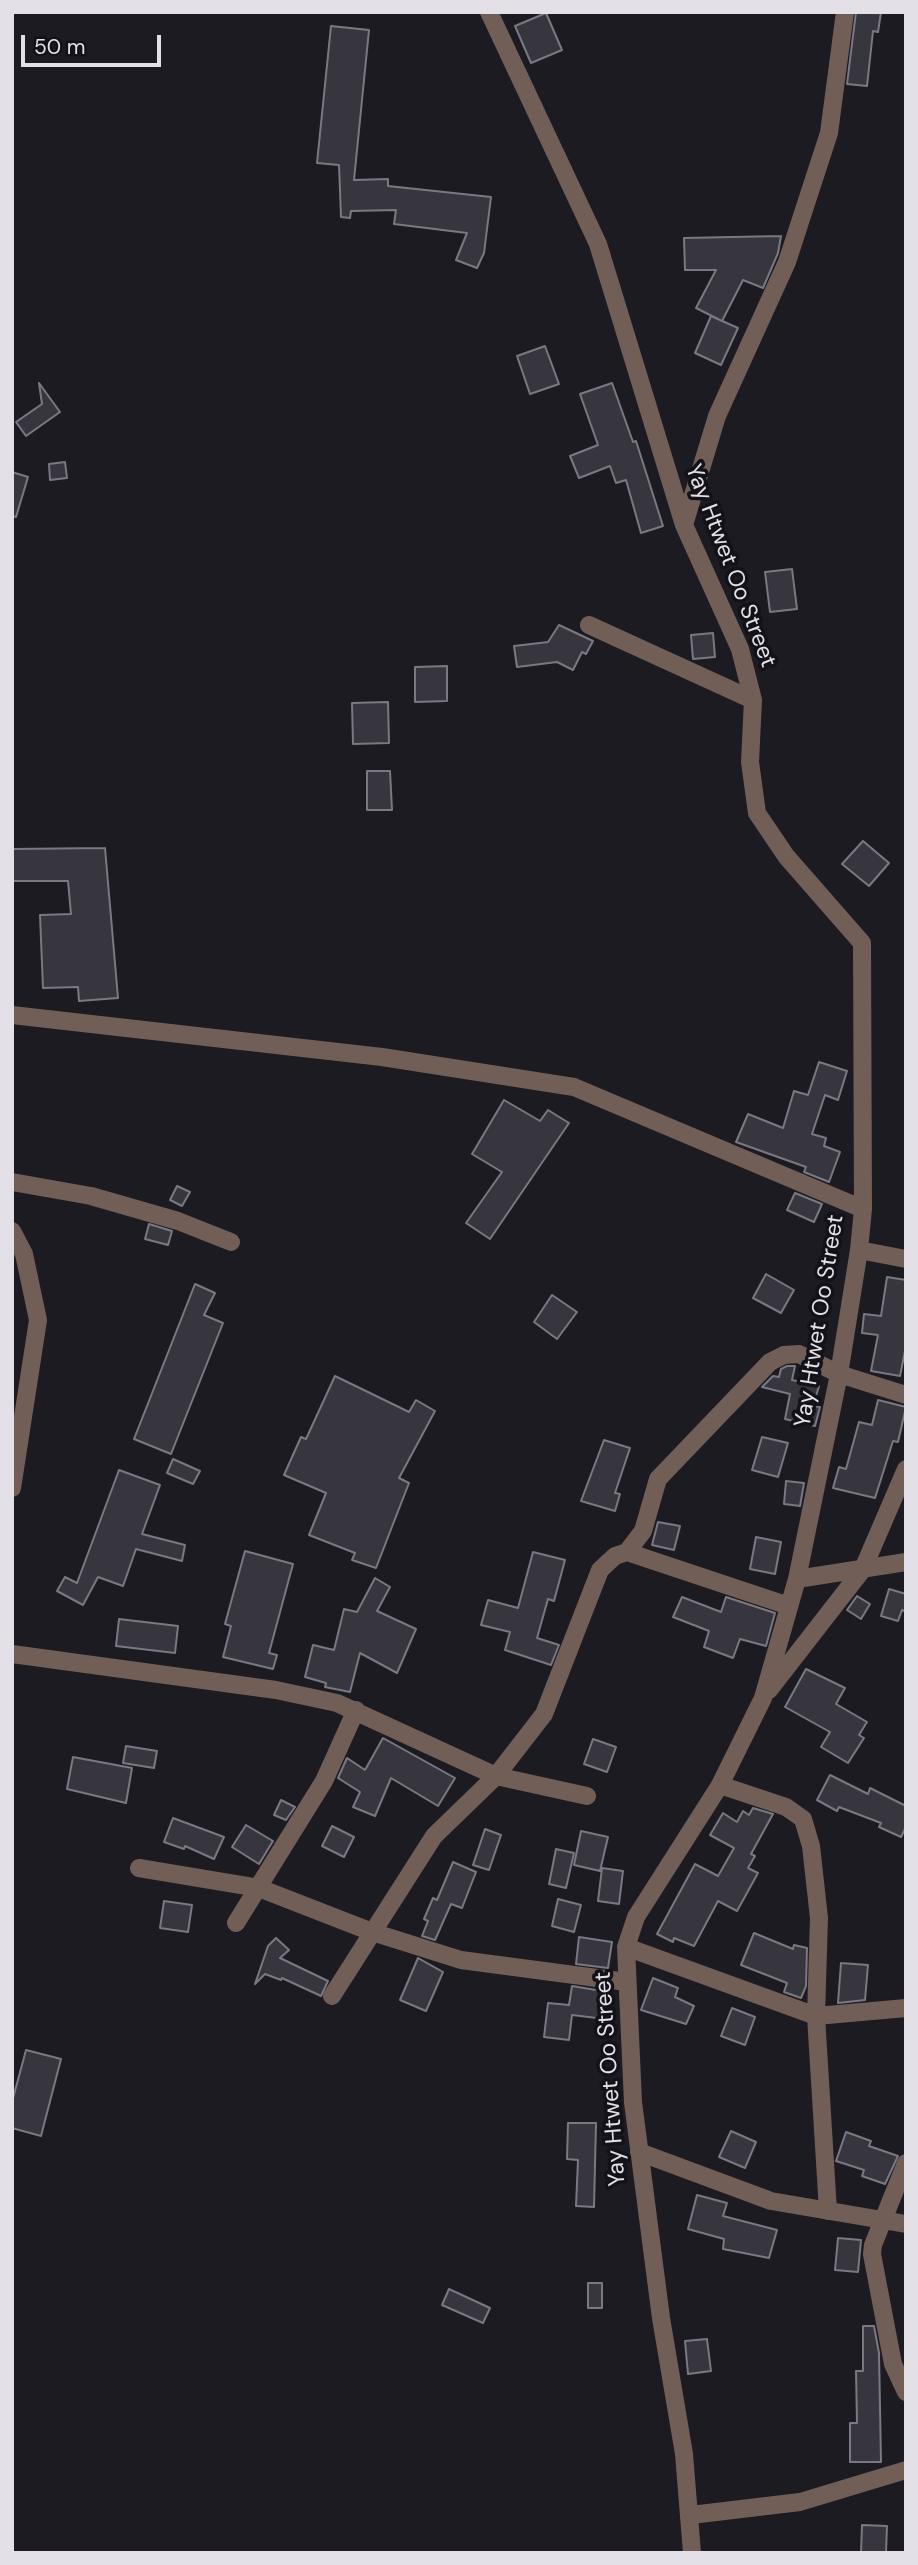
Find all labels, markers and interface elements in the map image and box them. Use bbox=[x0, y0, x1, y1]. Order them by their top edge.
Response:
scale bar bbox=[24, 21, 164, 65]
text: 50 m bbox=[34, 33, 85, 61]
street label: Yay Htwet Oo Street bbox=[679, 461, 781, 671]
street label: Yay Htwet Oo Street bbox=[790, 1213, 850, 1429]
street label: Yay Htwet Oo Street bbox=[590, 1971, 632, 2187]

